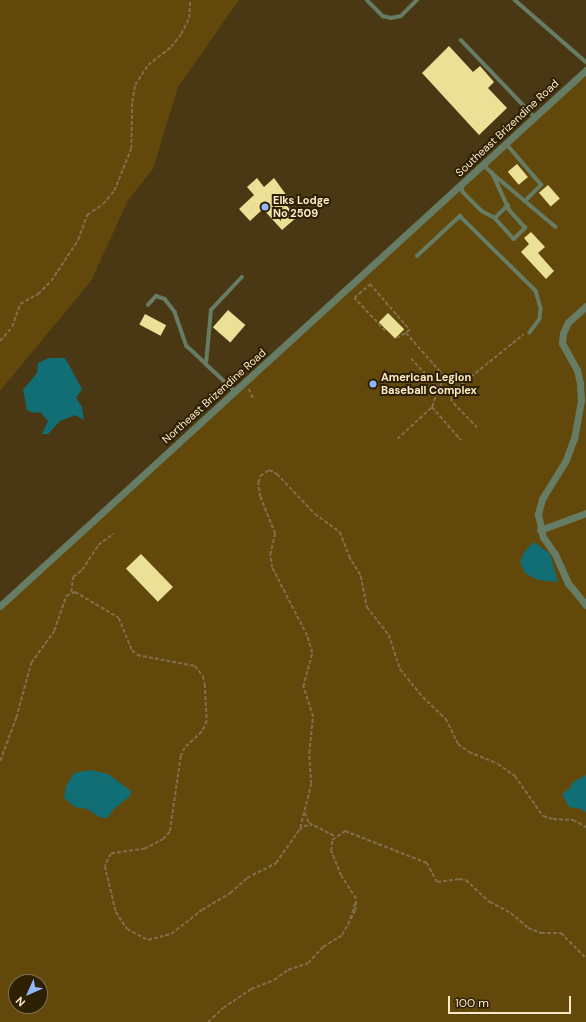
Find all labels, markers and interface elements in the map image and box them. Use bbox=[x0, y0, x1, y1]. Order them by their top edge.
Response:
street label: Southeast Brizendine Road bbox=[453, 77, 561, 179]
place label: Elks Lodge No 2509 bbox=[273, 194, 330, 220]
marker: Elks Lodge No 2509 bbox=[260, 202, 270, 212]
street label: Northeast Brizendine Road bbox=[159, 346, 269, 446]
place label: American Legion Baseball Complex bbox=[381, 371, 477, 397]
marker: American Legion Baseball Complex bbox=[368, 379, 378, 389]
north arrow bbox=[8, 974, 48, 1014]
scale bar bbox=[450, 988, 573, 1014]
text: N bbox=[12, 994, 28, 1010]
text: 100 m bbox=[455, 995, 489, 1011]

